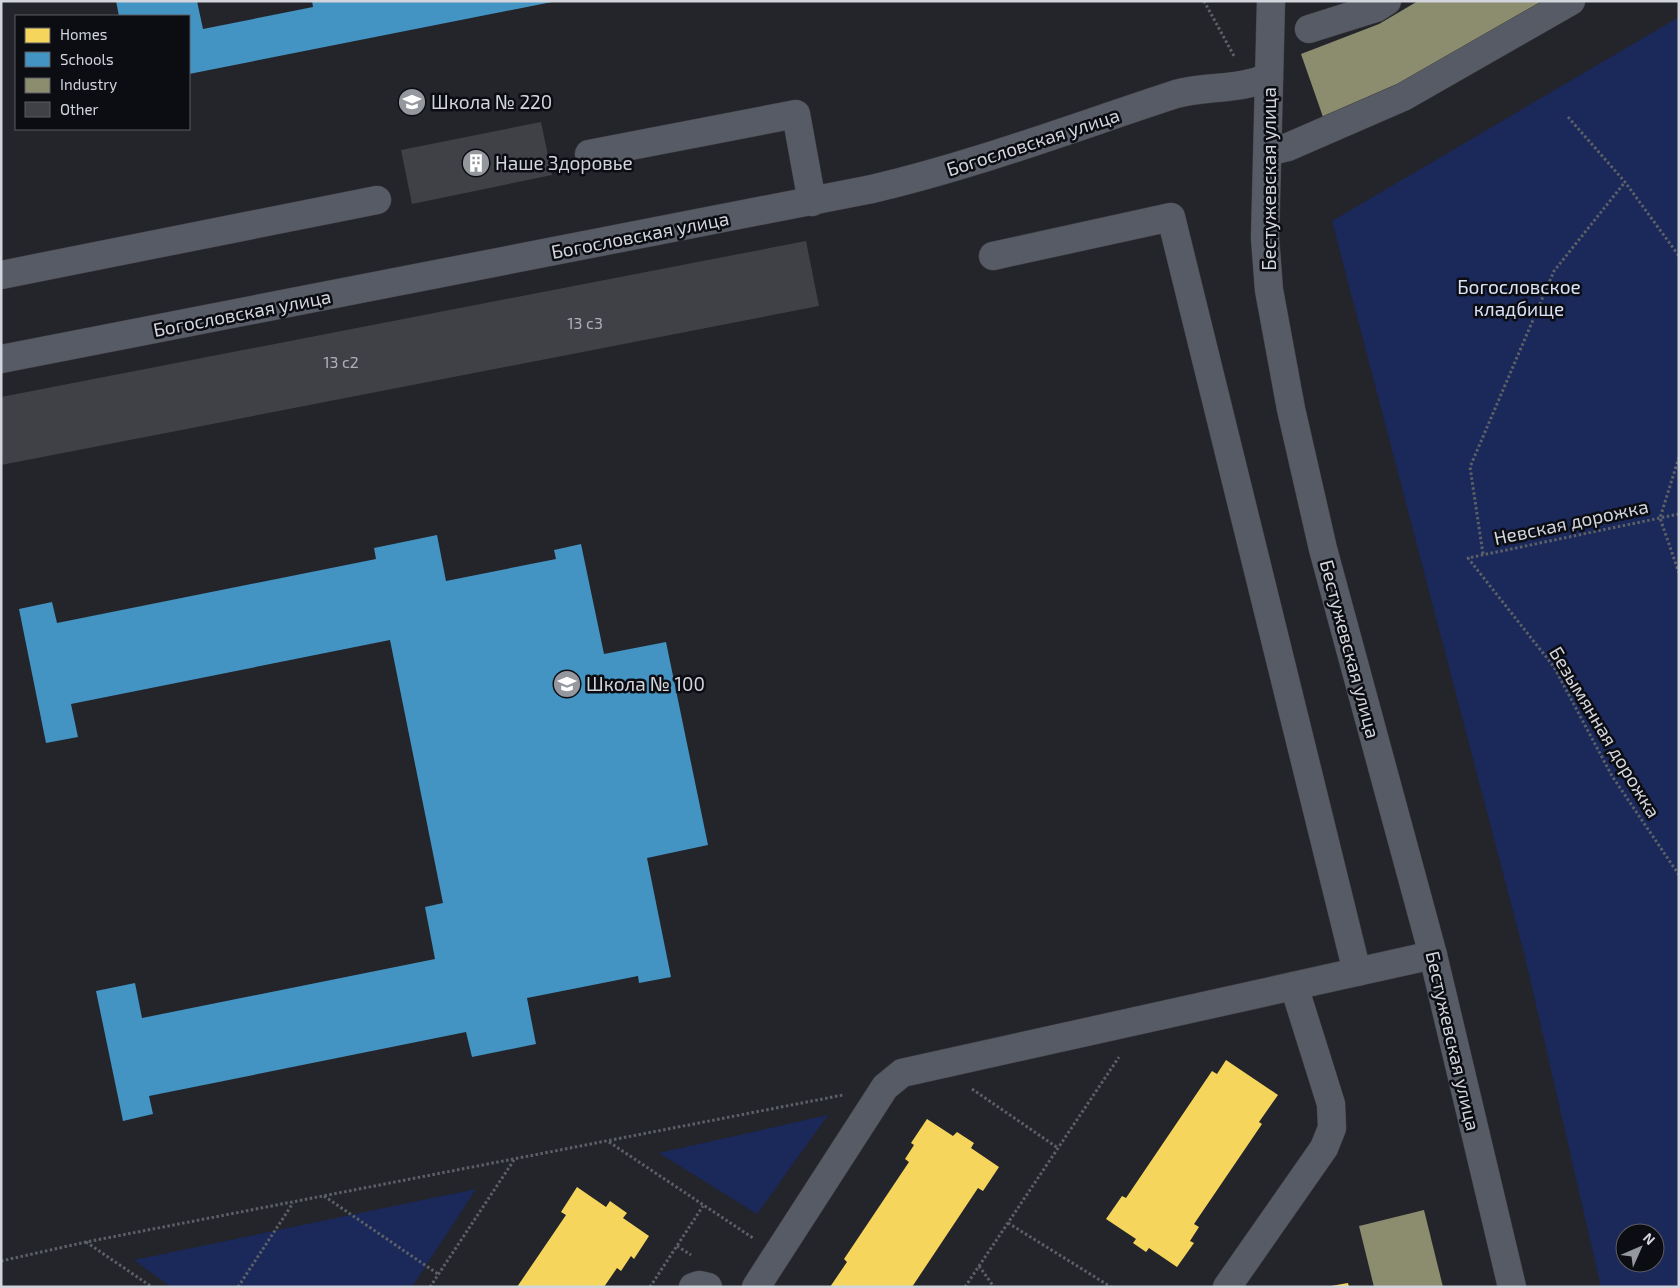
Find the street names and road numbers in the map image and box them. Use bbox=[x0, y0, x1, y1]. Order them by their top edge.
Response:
street label: Бестужевская улица bbox=[1257, 87, 1281, 271]
street label: Богословская улица bbox=[943, 103, 1123, 181]
street label: Богословская улица bbox=[549, 206, 731, 264]
street label: Богословская улица bbox=[151, 284, 333, 342]
street label: Невская дорожка bbox=[1491, 494, 1650, 549]
street label: Бестужевская улица bbox=[1315, 557, 1385, 741]
street label: Безымянная дорожка bbox=[1545, 642, 1666, 822]
street label: Бестужевская улица bbox=[1421, 949, 1485, 1133]

